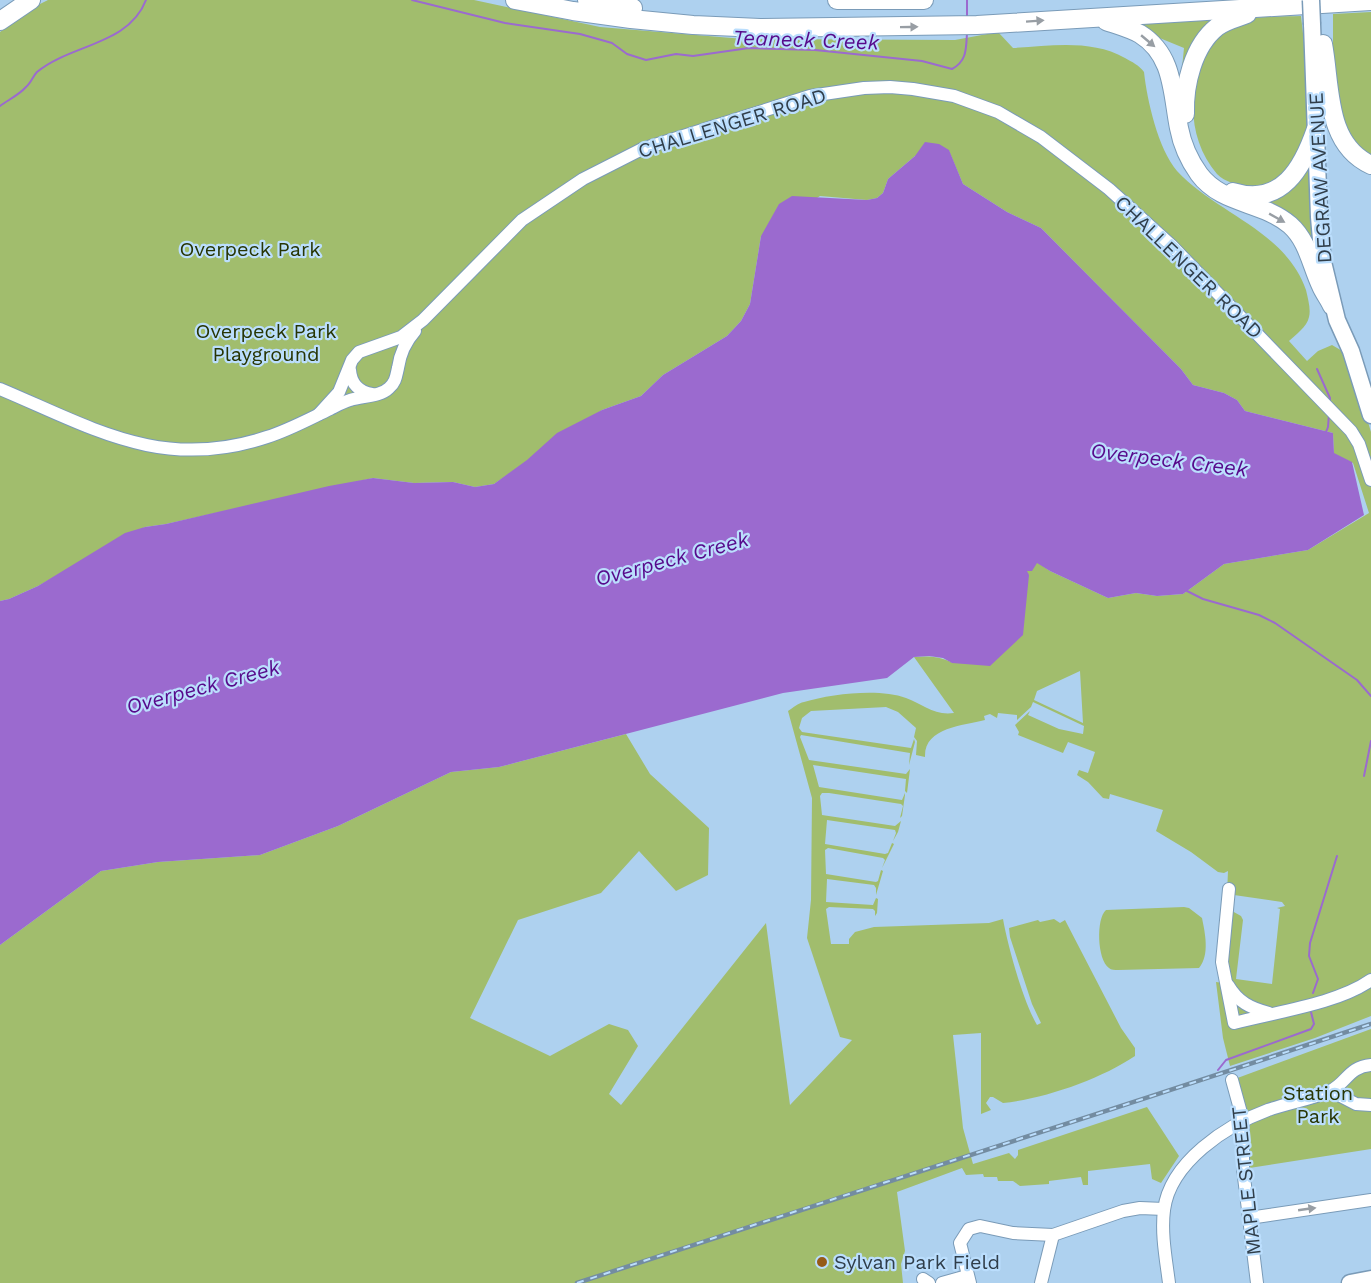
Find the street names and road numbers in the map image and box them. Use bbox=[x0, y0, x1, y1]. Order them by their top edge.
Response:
street label: CHALLENGER ROAD bbox=[635, 83, 829, 163]
street label: DEGRAW AVENUE bbox=[1304, 92, 1336, 264]
street label: CHALLENGER ROAD bbox=[1110, 190, 1268, 344]
street label: MAPLE STREET bbox=[1226, 1106, 1266, 1256]

